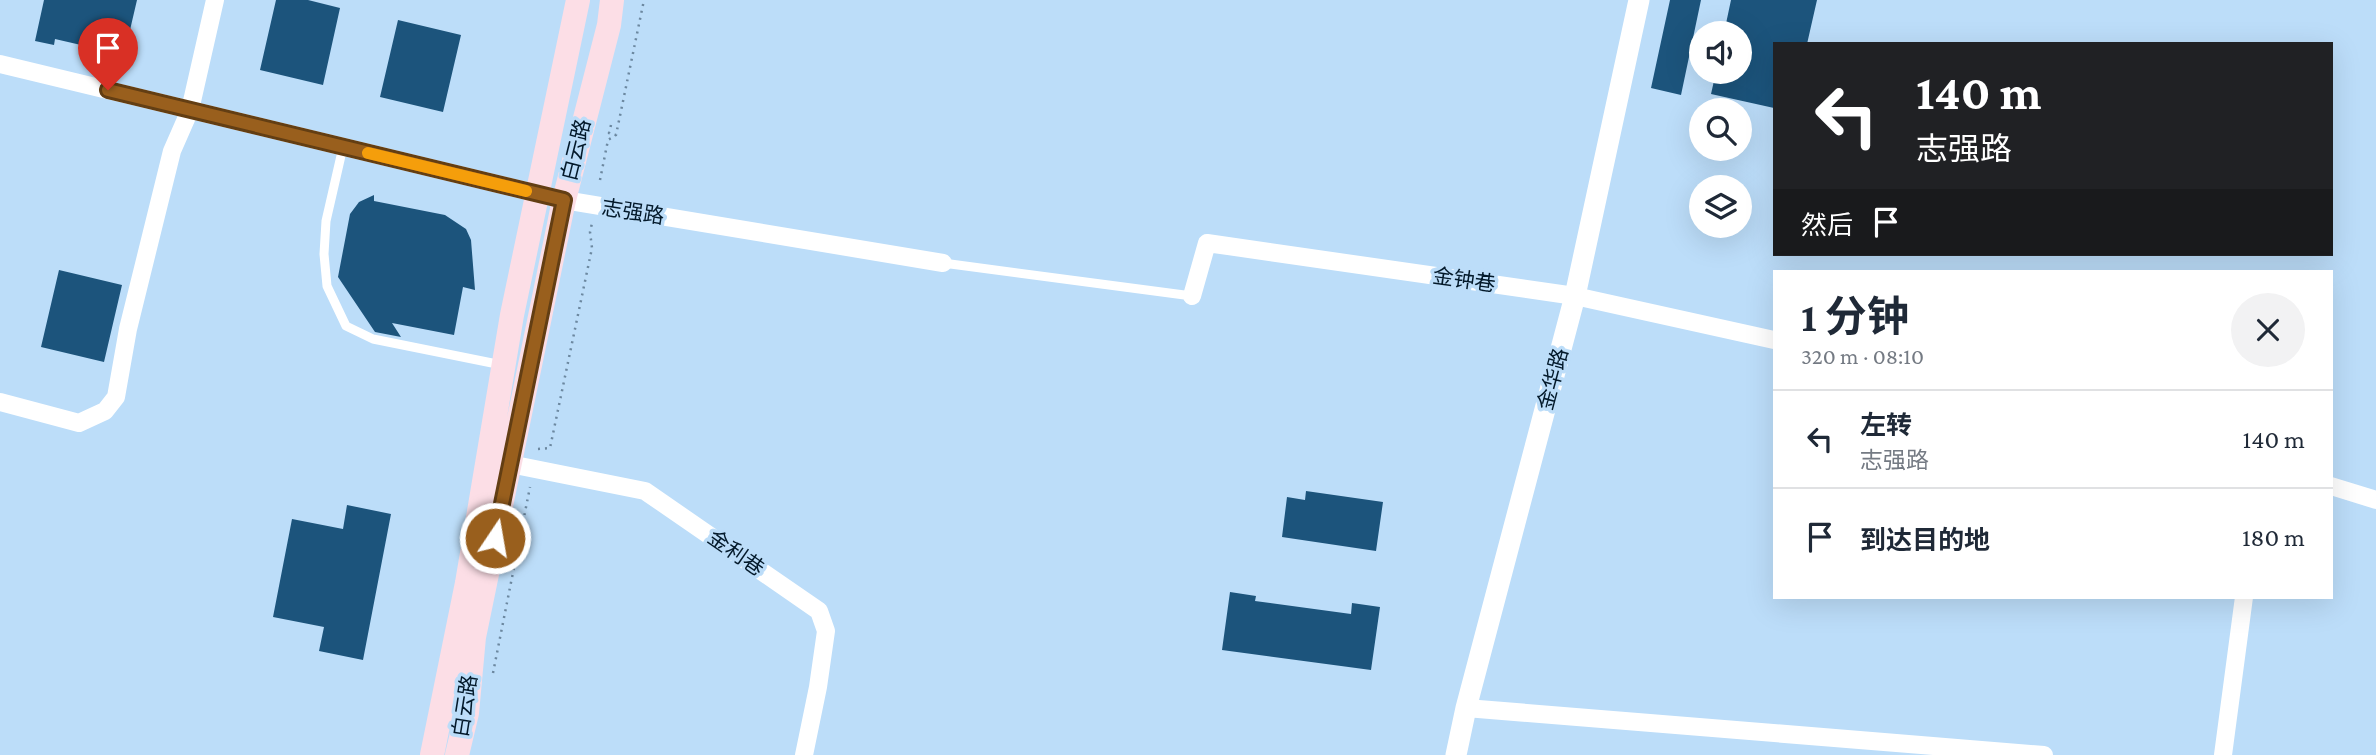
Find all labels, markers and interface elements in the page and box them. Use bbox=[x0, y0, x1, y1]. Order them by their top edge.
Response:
pin bbox=[78, 18, 138, 90]
map controls bbox=[1689, 21, 1752, 238]
button: sound bbox=[1689, 21, 1752, 84]
icon: arrive bbox=[89, 29, 127, 67]
text: 140 m bbox=[1916, 65, 2041, 120]
icon: left bbox=[1801, 70, 1892, 161]
button: search bbox=[1689, 98, 1752, 161]
street label: 白云路 bbox=[557, 117, 595, 183]
text: 志强路 bbox=[1916, 131, 2012, 167]
button: layers bbox=[1689, 175, 1752, 238]
street label: 志强路 bbox=[600, 195, 666, 229]
icon: arrive bbox=[1867, 203, 1905, 241]
text: 然后 bbox=[1801, 211, 1853, 240]
street label: 金钟巷 bbox=[1431, 264, 1497, 296]
text: 1 分钟 bbox=[1801, 293, 1909, 340]
button: close bbox=[2231, 293, 2305, 367]
text: 320 m · 08:10 bbox=[1801, 343, 1924, 369]
street label: 金华路 bbox=[1533, 345, 1573, 413]
text: 左转 bbox=[1860, 411, 1912, 440]
icon: left bbox=[1801, 420, 1839, 458]
text: 140 m bbox=[2243, 425, 2305, 454]
text: 志强路 bbox=[1860, 447, 1929, 473]
position arrow bbox=[458, 501, 532, 575]
icon: arrive bbox=[1801, 518, 1839, 556]
text: 180 m bbox=[2242, 523, 2305, 552]
street label: 金利巷 bbox=[703, 525, 769, 581]
text: 到达目的地 bbox=[1860, 526, 1990, 555]
street label: 白云路 bbox=[448, 673, 482, 739]

